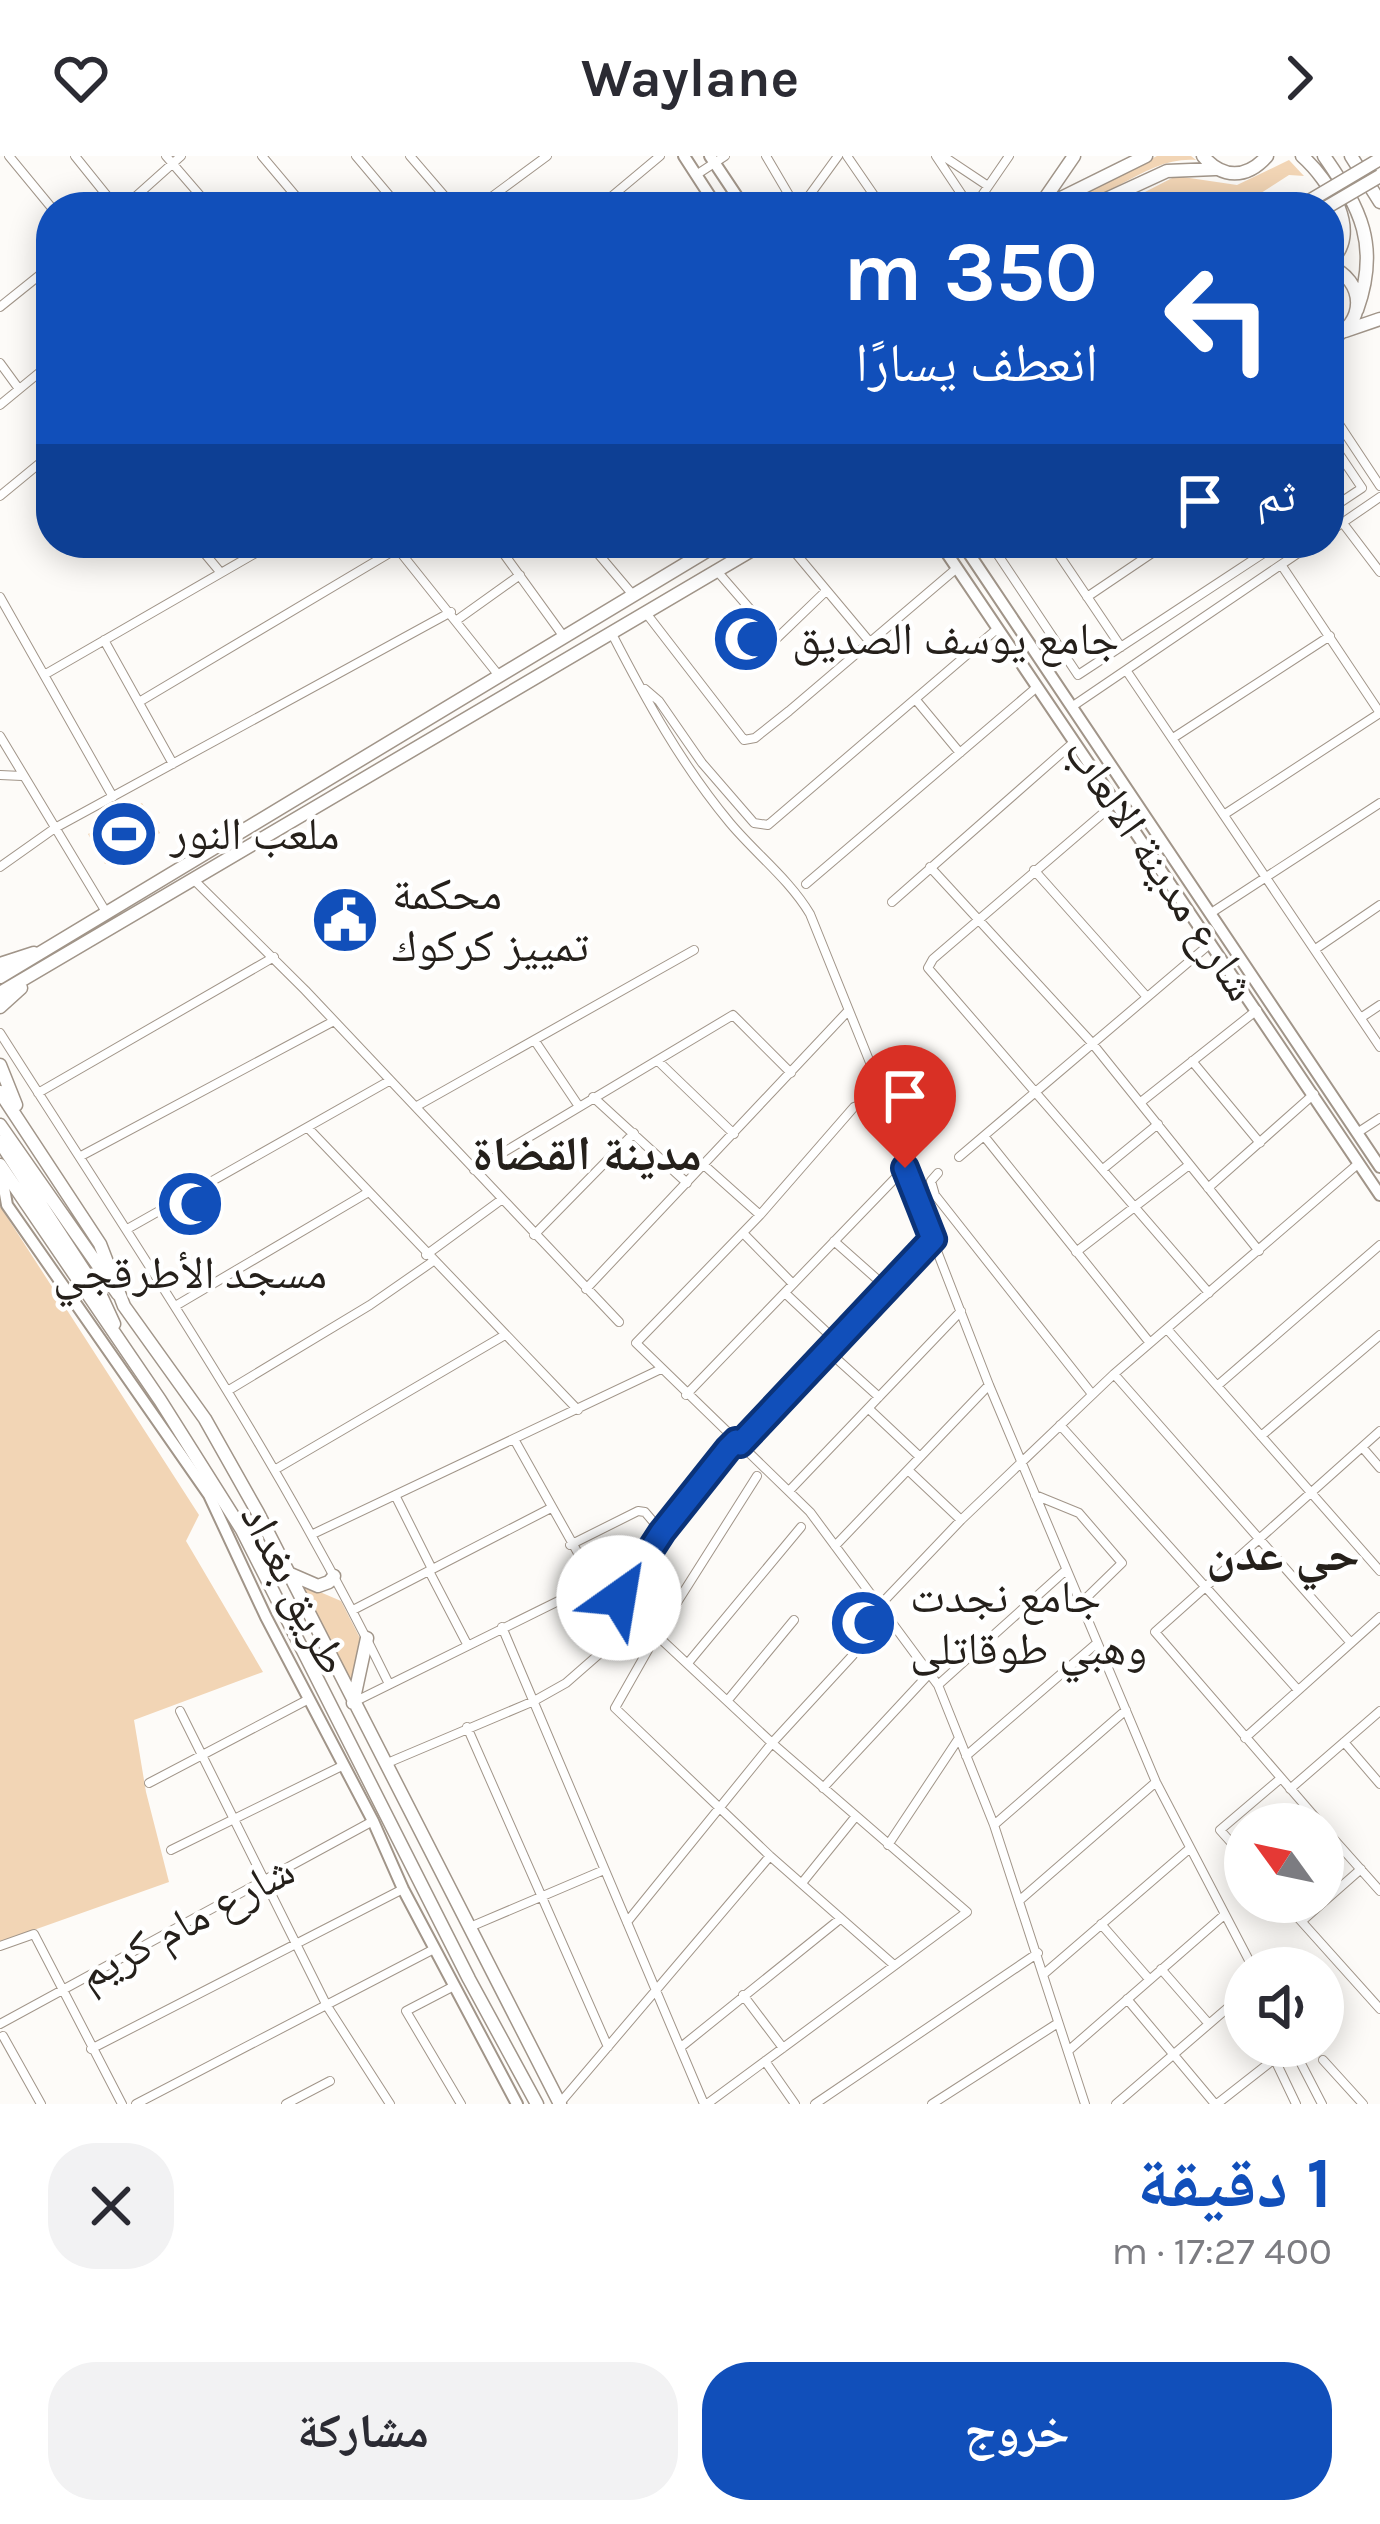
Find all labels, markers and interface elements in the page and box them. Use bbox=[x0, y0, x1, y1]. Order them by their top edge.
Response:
icon: heart bbox=[48, 45, 114, 111]
icon: forward bbox=[1266, 45, 1332, 111]
text: Waylane bbox=[581, 46, 799, 110]
text: 350 m bbox=[843, 223, 1098, 321]
icon: left bbox=[1140, 240, 1296, 396]
text: انعطف يسارًا bbox=[855, 331, 1098, 395]
icon: arrive bbox=[1167, 468, 1233, 534]
text: ثم bbox=[1257, 470, 1296, 522]
mosque icon: جامع يوسف الصديق bbox=[711, 604, 781, 674]
place label: جامع يوسف الصديق bbox=[792, 613, 1119, 667]
street label: شارع مدينة الالعاب bbox=[1052, 728, 1268, 1012]
sports icon: ملعب النور bbox=[89, 799, 159, 869]
place label: ملعب النور bbox=[169, 808, 339, 860]
place label: محكمة تمييز كركوك bbox=[392, 868, 589, 972]
public building icon: محكمة تمييز كركوك bbox=[310, 885, 380, 955]
pin bbox=[854, 1045, 956, 1168]
icon: arrive bbox=[872, 1063, 938, 1129]
district label: مدينة القضاة bbox=[472, 1126, 702, 1182]
mosque icon: مسجد الأطرقجي bbox=[155, 1169, 225, 1239]
place label: مسجد الأطرقجي bbox=[53, 1247, 327, 1308]
street label: طريق بغداد bbox=[229, 1495, 360, 1683]
district label: حي عدن bbox=[1206, 1526, 1360, 1591]
position arrow bbox=[556, 1535, 682, 1661]
place label: جامع نجدت وهبي طوقاتلى bbox=[910, 1571, 1147, 1684]
mosque icon: جامع نجدت وهبي طوقاتلى bbox=[828, 1588, 898, 1658]
north arrow bbox=[1224, 1803, 1344, 1923]
map controls bbox=[1224, 1803, 1344, 2067]
street label: شارع مام كريم bbox=[69, 1843, 305, 2004]
button: sound bbox=[1224, 1947, 1344, 2067]
text: 1 دقيقة bbox=[1137, 2141, 1332, 2225]
button: close bbox=[48, 2143, 174, 2269]
text: 400 m · 17:27 bbox=[1112, 2228, 1332, 2274]
button: مشاركة bbox=[48, 2362, 678, 2500]
button: خروج bbox=[702, 2362, 1332, 2500]

